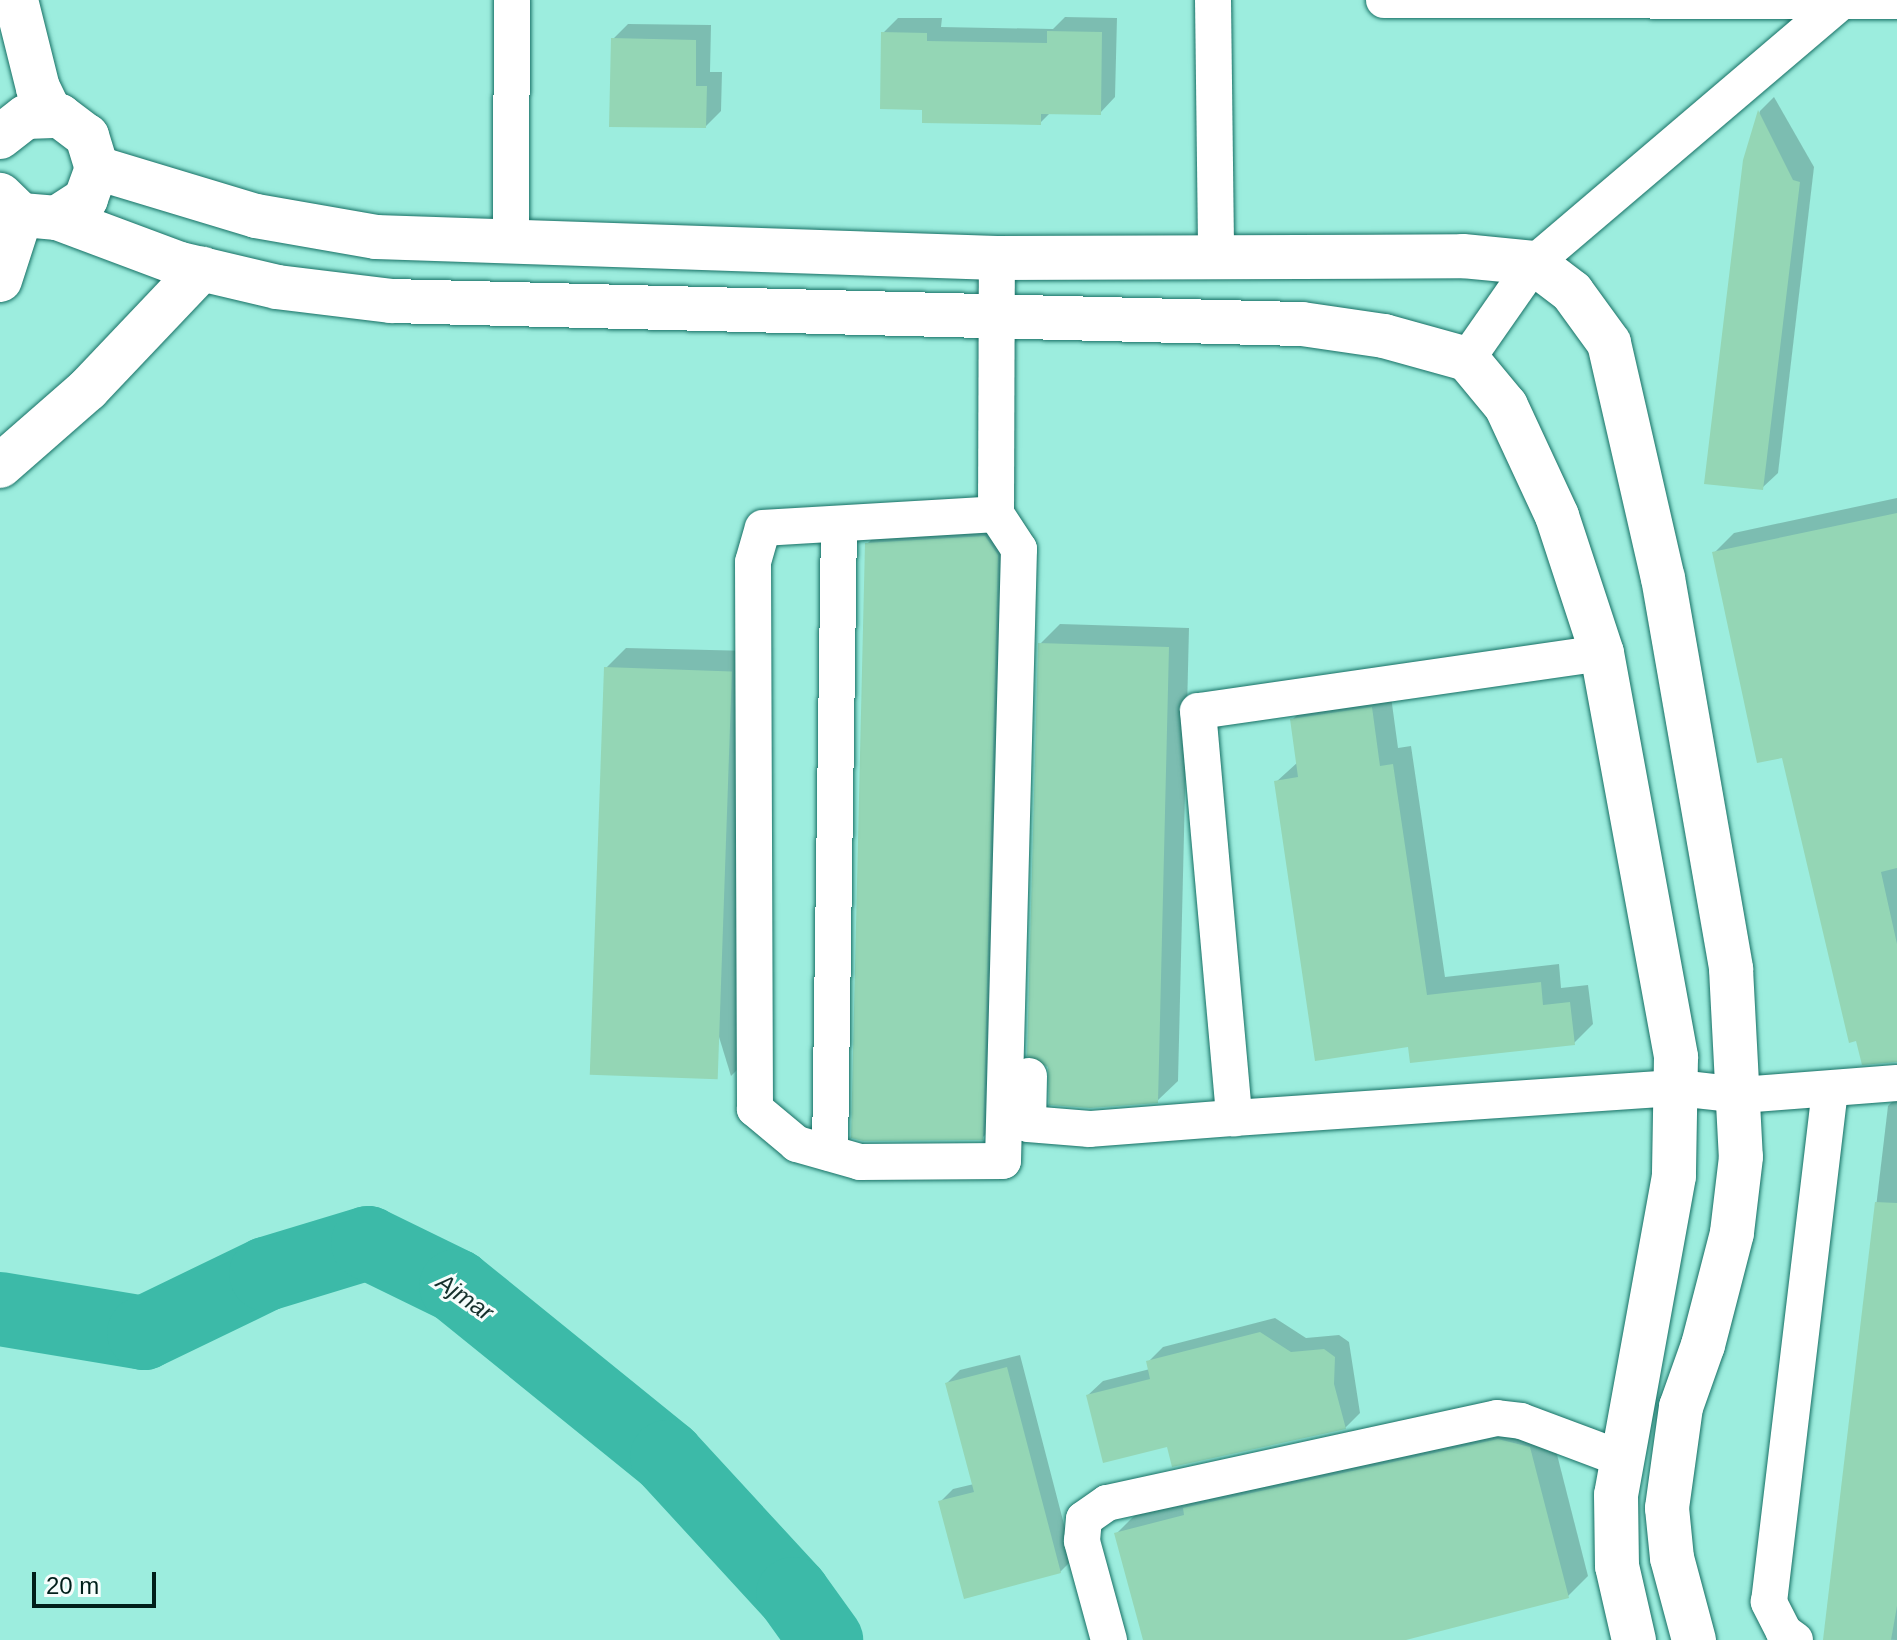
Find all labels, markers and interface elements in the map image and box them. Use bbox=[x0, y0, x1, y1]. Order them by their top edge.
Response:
water label: Ajmar bbox=[431, 1267, 499, 1327]
scale bar bbox=[36, 1556, 160, 1606]
text: 20 m bbox=[46, 1572, 99, 1599]

